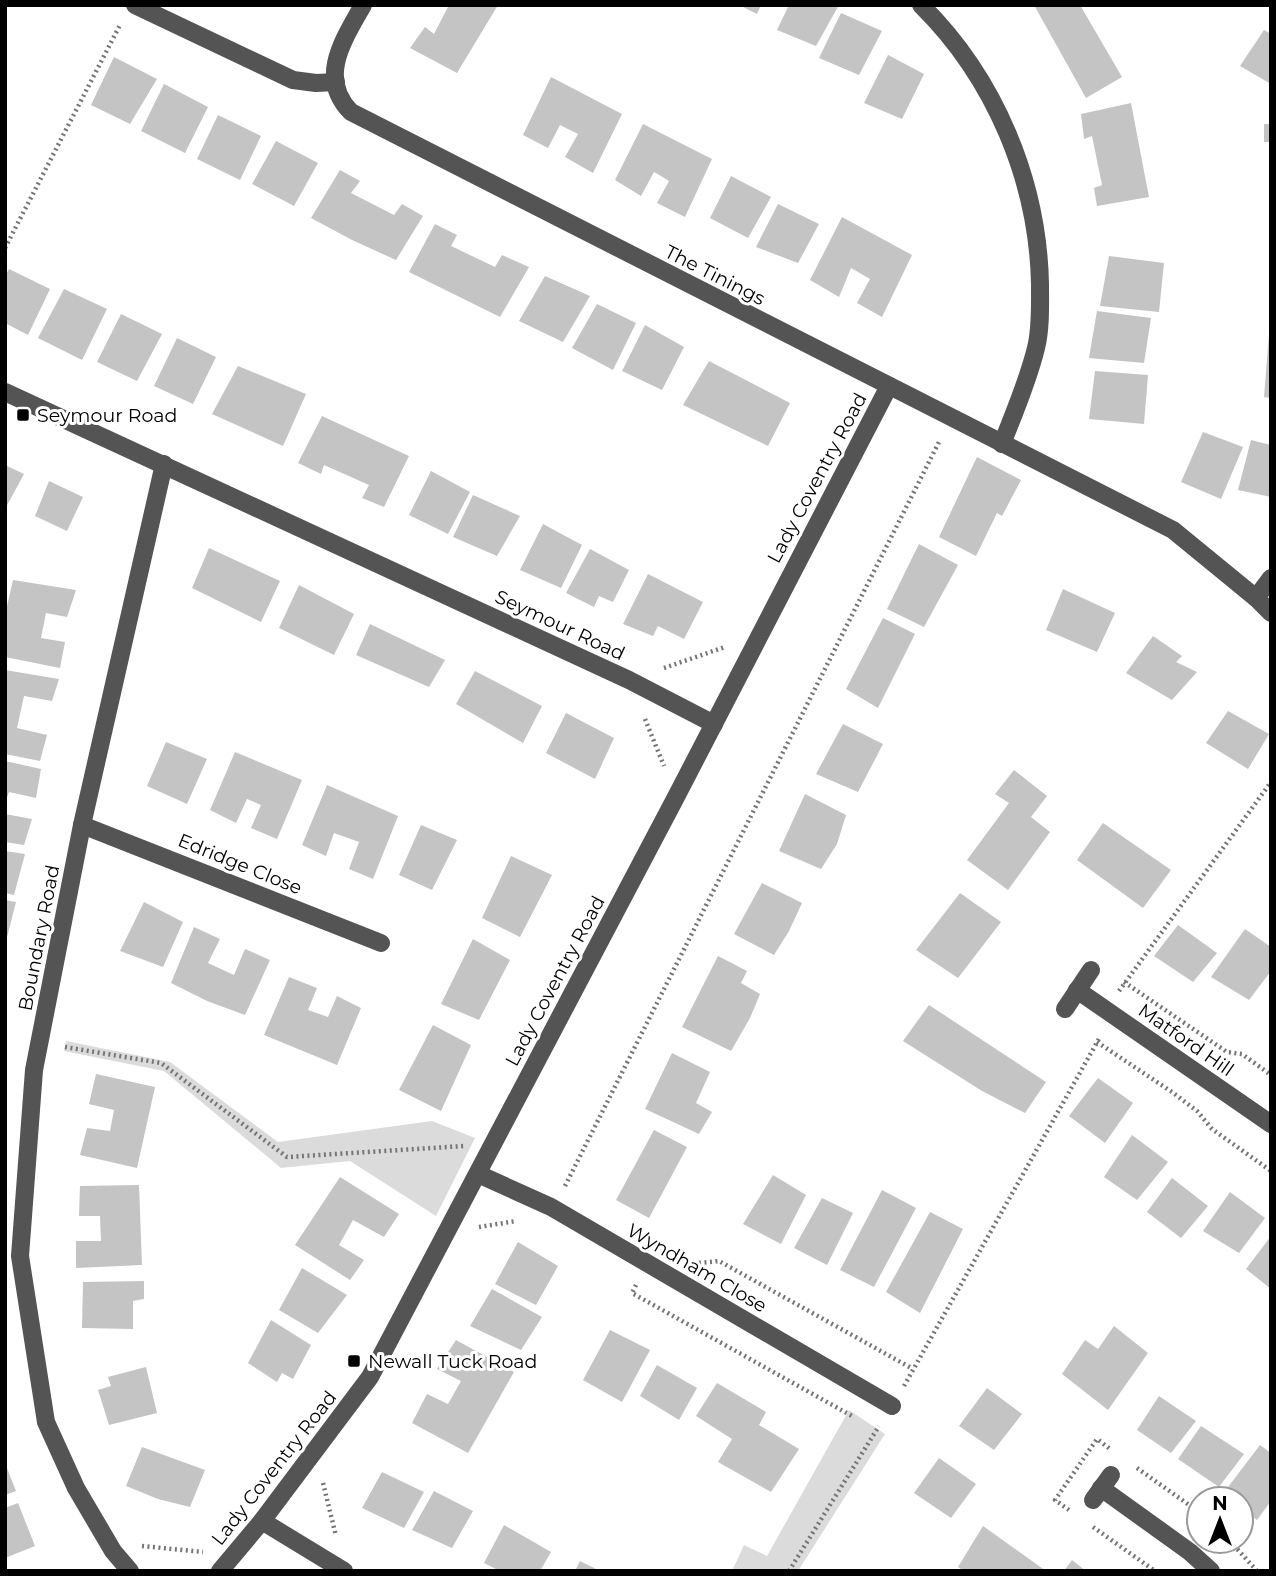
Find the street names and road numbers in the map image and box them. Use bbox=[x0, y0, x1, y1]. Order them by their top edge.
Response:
street label: The Tinings bbox=[661, 240, 769, 310]
street label: Lady Coventry Road bbox=[762, 389, 872, 567]
street label: Seymour Road bbox=[491, 585, 629, 665]
street label: Edridge Close bbox=[175, 829, 305, 899]
street label: Boundary Road bbox=[14, 863, 64, 1013]
street label: Lady Coventry Road bbox=[500, 892, 610, 1070]
street label: Matford Hill bbox=[1134, 999, 1238, 1081]
street label: Wyndham Close bbox=[623, 1219, 771, 1317]
street label: Lady Coventry Road bbox=[207, 1386, 341, 1550]

